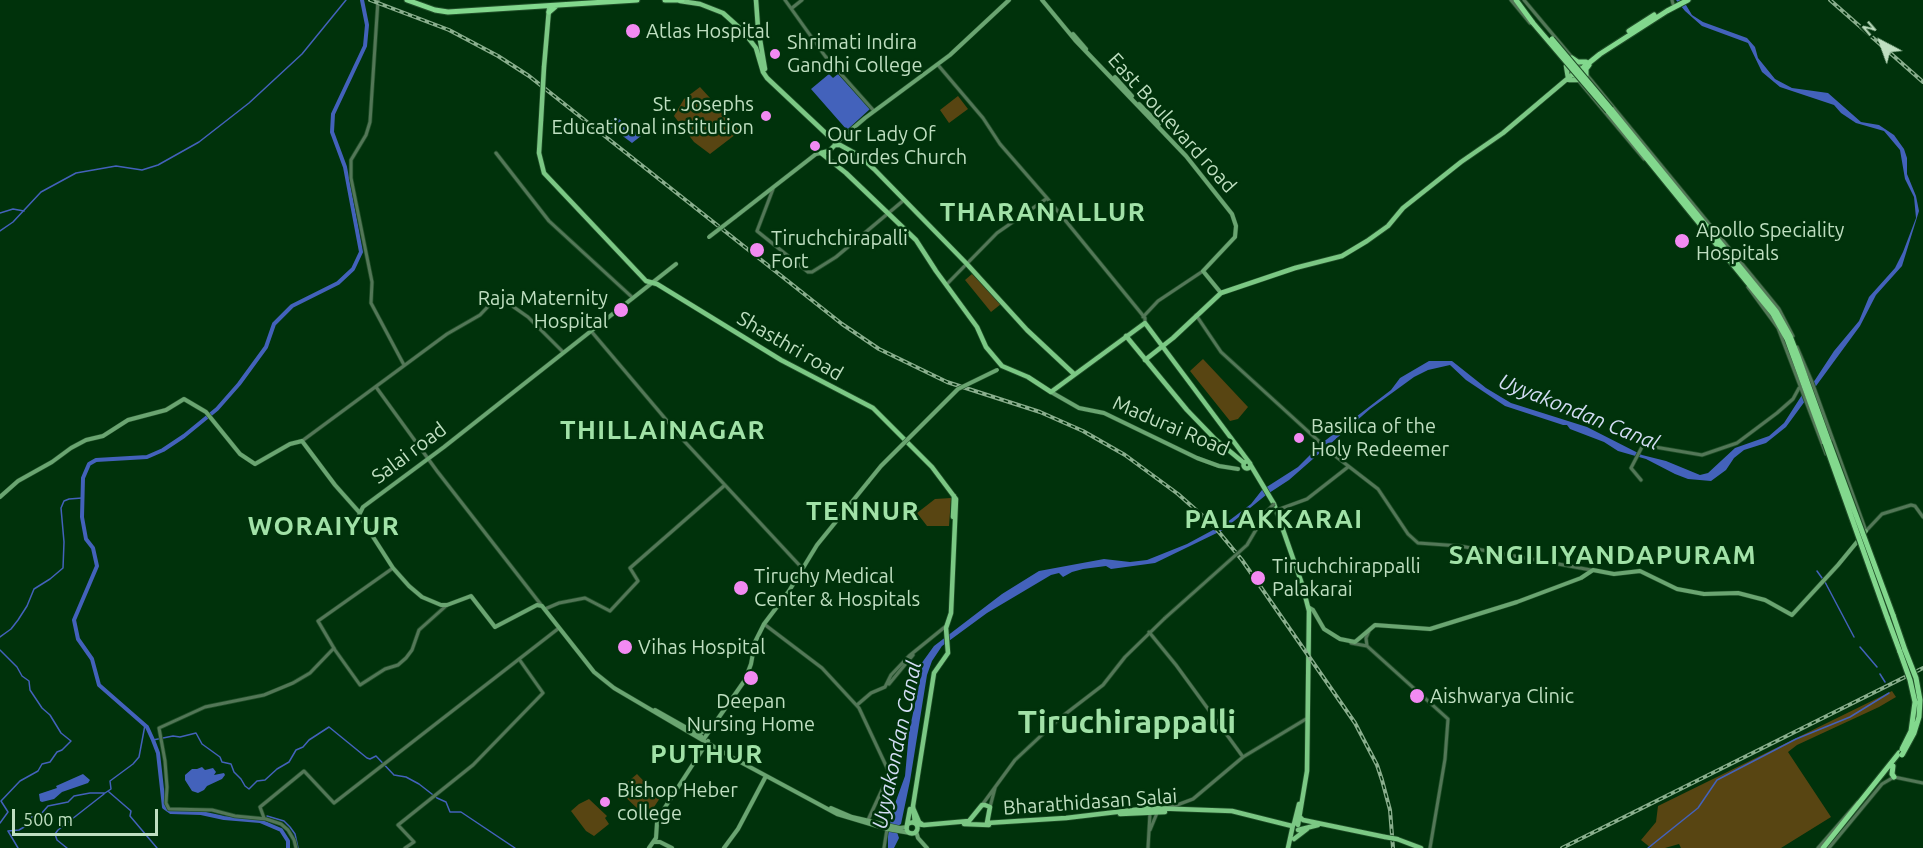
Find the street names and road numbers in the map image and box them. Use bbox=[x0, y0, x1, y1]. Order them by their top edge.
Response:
street label: East Boulevard road bbox=[1103, 48, 1241, 198]
street label: Shasthri road bbox=[733, 306, 847, 386]
street label: Madurai Road bbox=[1109, 391, 1233, 461]
street label: Salai road bbox=[367, 417, 451, 489]
street label: Bharathidasan Salai bbox=[1002, 784, 1178, 820]

